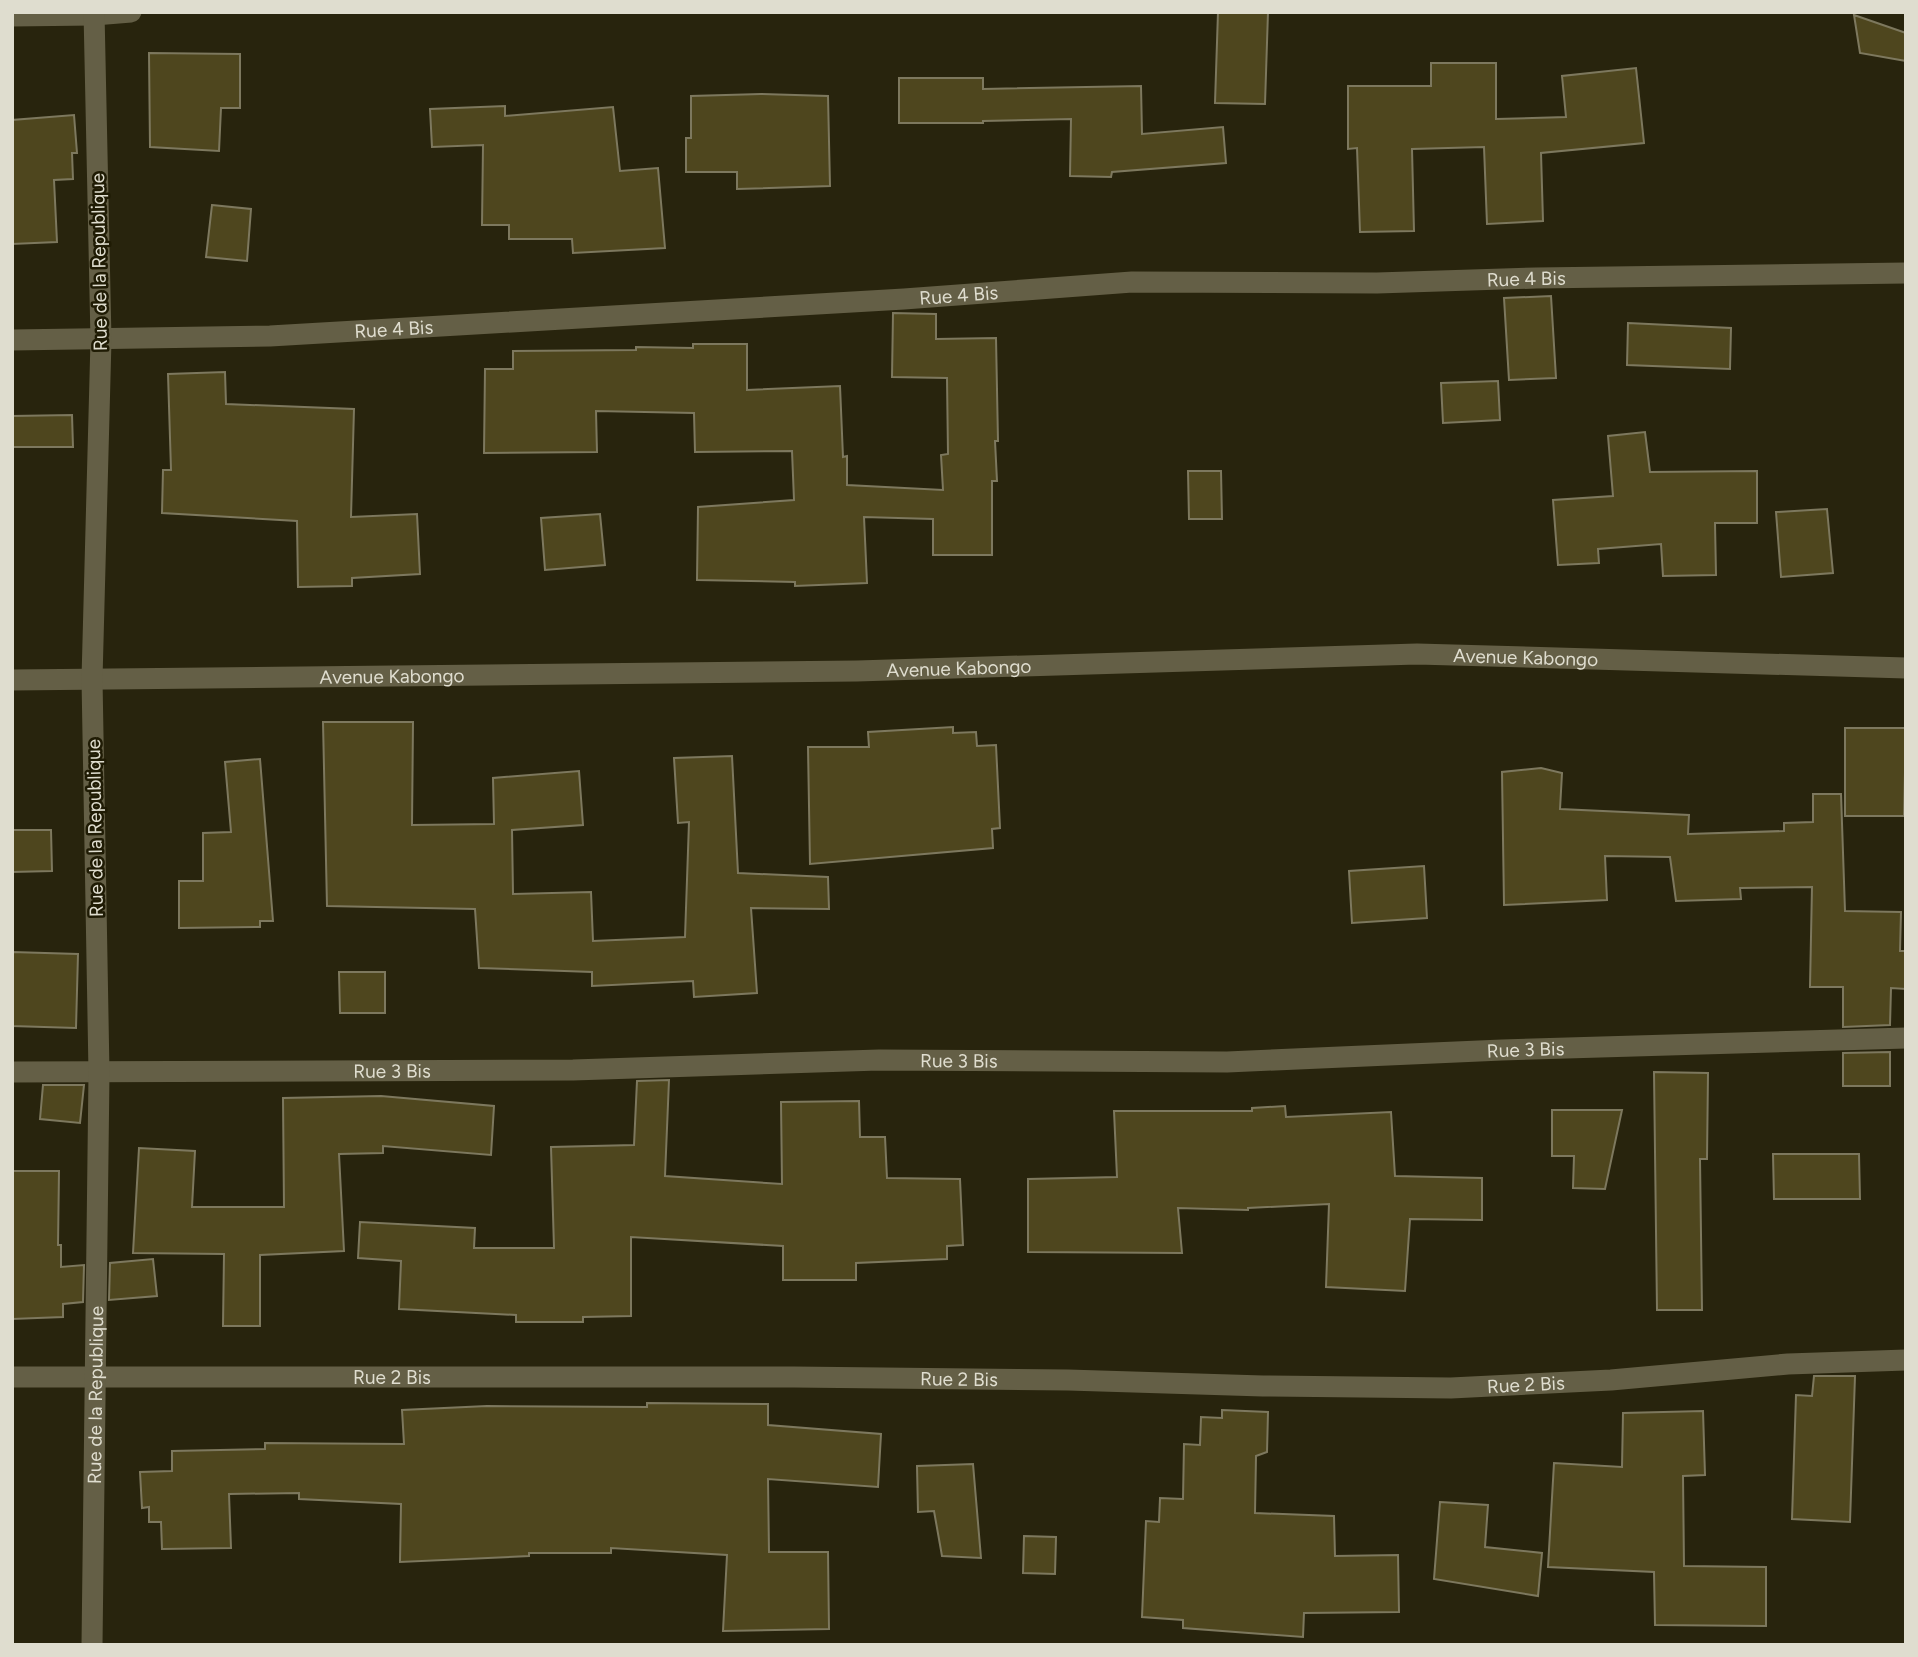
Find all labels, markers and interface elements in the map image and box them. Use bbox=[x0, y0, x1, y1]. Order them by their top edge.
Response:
street label: Rue de la Republique bbox=[86, 173, 112, 351]
street label: Rue 4 Bis bbox=[1486, 266, 1566, 291]
street label: Rue 4 Bis bbox=[918, 281, 999, 309]
street label: Rue 4 Bis bbox=[354, 315, 434, 343]
street label: Avenue Kabongo bbox=[1453, 644, 1599, 671]
street label: Avenue Kabongo bbox=[886, 654, 1032, 682]
street label: Avenue Kabongo bbox=[319, 664, 465, 688]
street label: Rue de la Republique bbox=[82, 739, 108, 917]
street label: Rue 3 Bis bbox=[1486, 1037, 1565, 1062]
street label: Rue 3 Bis bbox=[920, 1049, 998, 1072]
street label: Rue 3 Bis bbox=[353, 1059, 431, 1082]
street label: Rue de la Republique bbox=[82, 1306, 108, 1484]
street label: Rue 2 Bis bbox=[353, 1366, 431, 1389]
street label: Rue 2 Bis bbox=[920, 1367, 998, 1391]
street label: Rue 2 Bis bbox=[1486, 1371, 1565, 1398]

